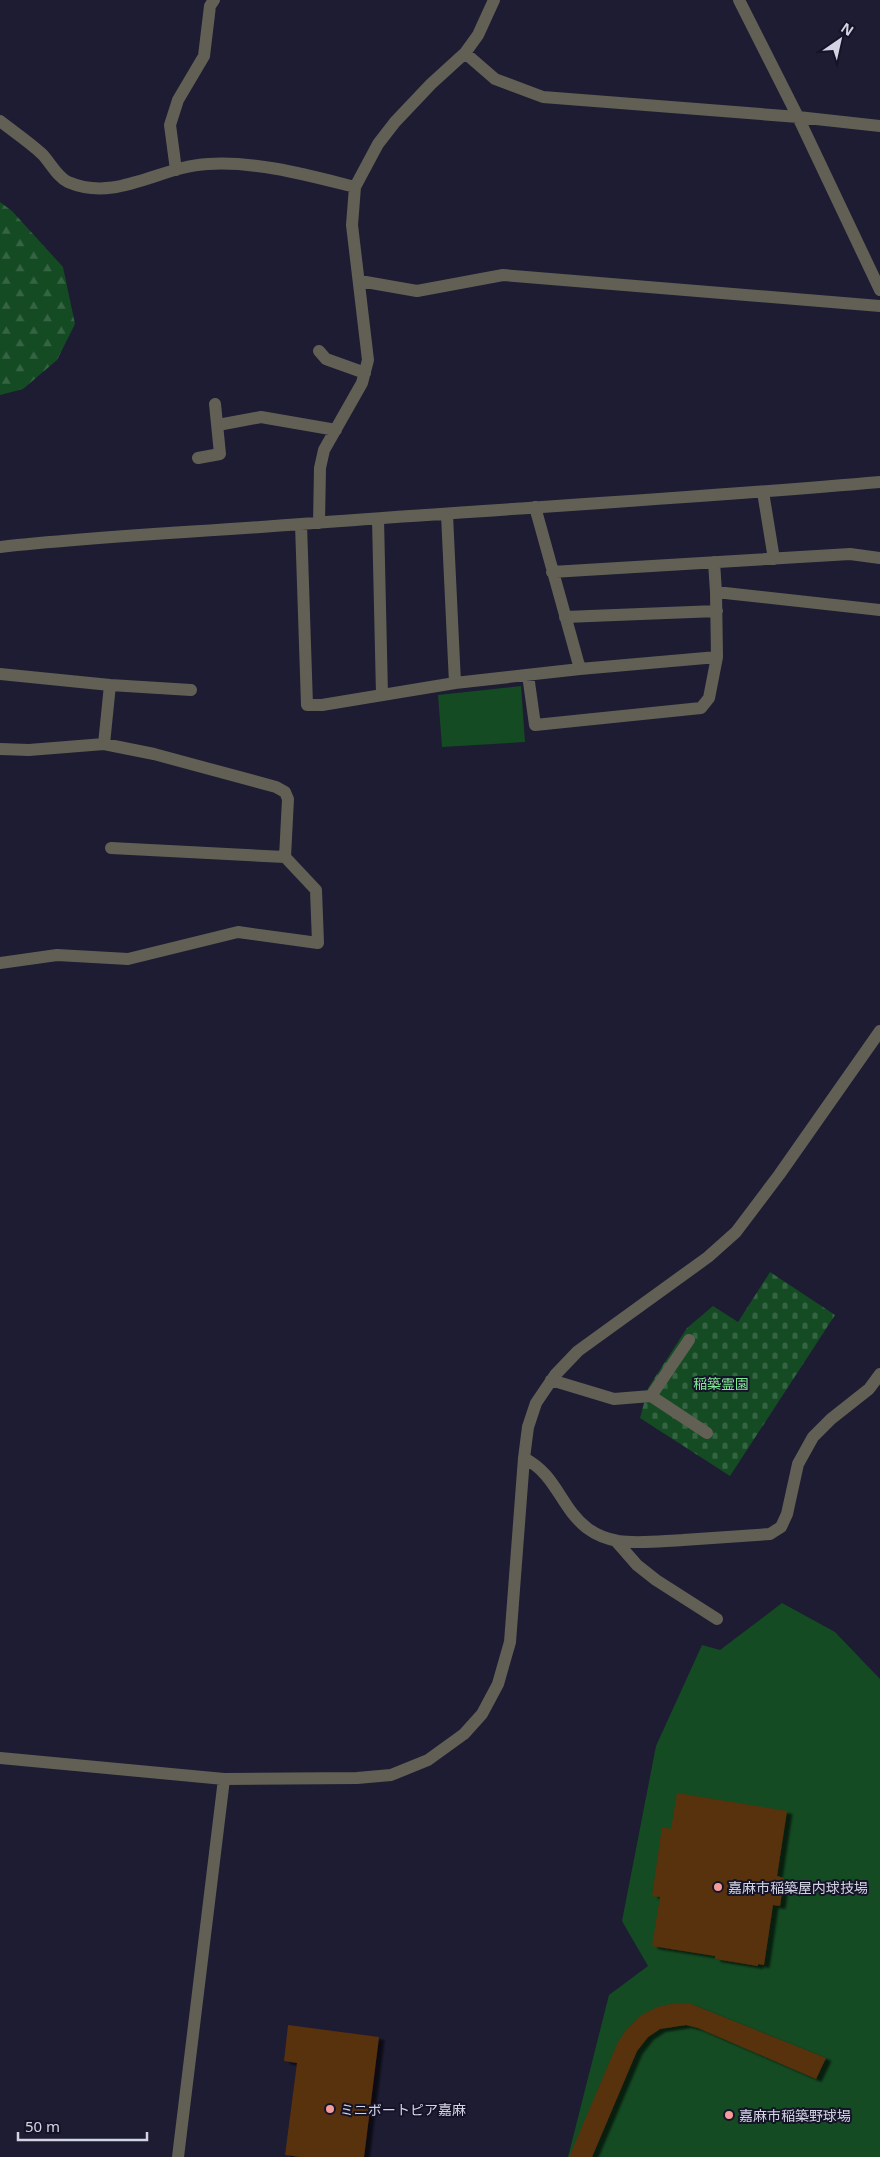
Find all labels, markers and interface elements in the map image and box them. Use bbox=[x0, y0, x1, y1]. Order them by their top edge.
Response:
north arrow bbox=[815, 15, 865, 65]
text: N bbox=[838, 18, 858, 40]
park label: 稲築霊園 bbox=[693, 1374, 749, 1393]
place label: 嘉麻市稲築屋内球技場 bbox=[728, 1878, 868, 1897]
marker: 嘉麻市稲築屋内球技場 bbox=[712, 1881, 724, 1893]
place label: ミニボートピア嘉麻 bbox=[340, 2100, 466, 2119]
marker: ミニボートピア嘉麻 bbox=[324, 2103, 336, 2115]
place label: 嘉麻市稲築野球場 bbox=[739, 2106, 851, 2125]
marker: 嘉麻市稲築野球場 bbox=[723, 2109, 735, 2121]
scale bar bbox=[18, 2110, 146, 2142]
text: 50 m bbox=[25, 2116, 60, 2136]

